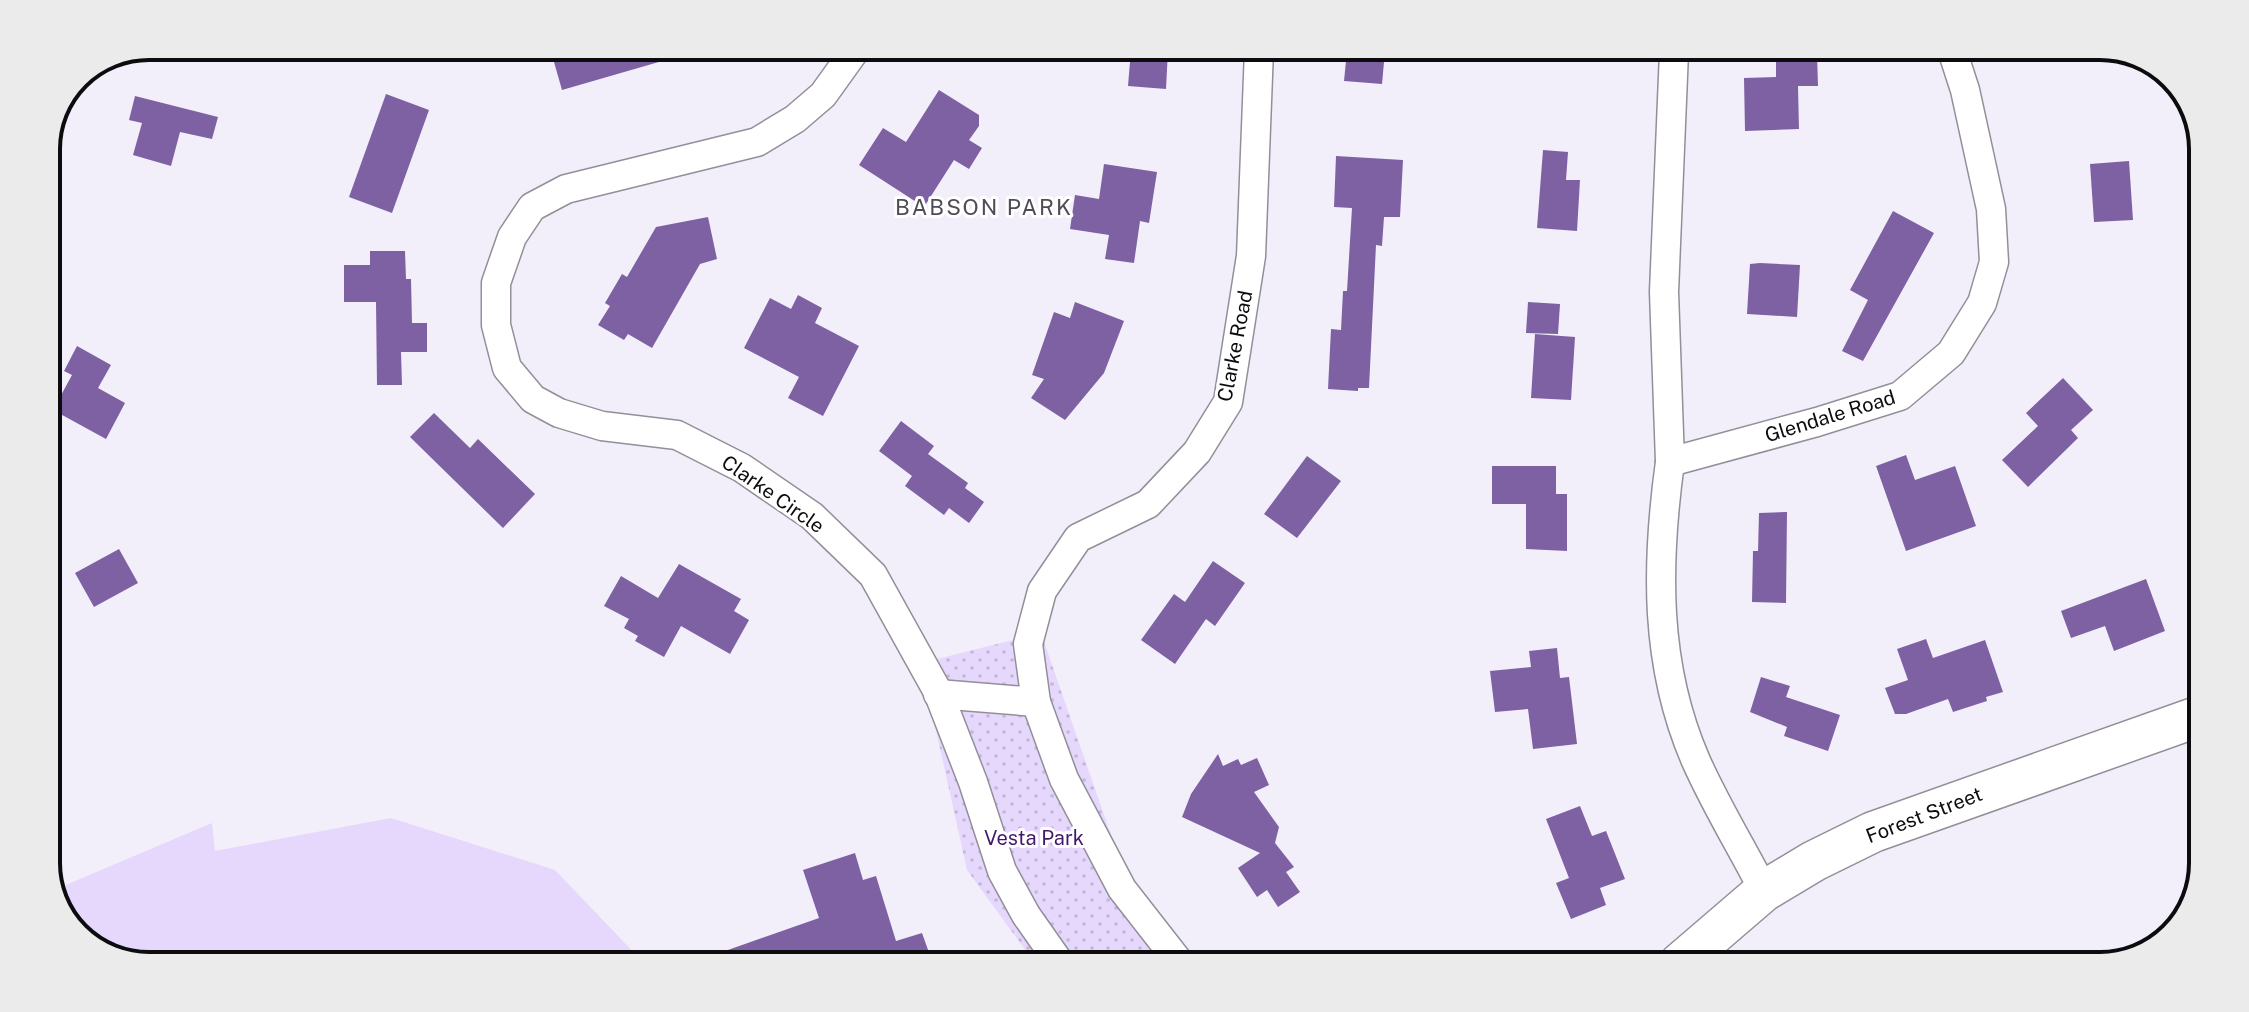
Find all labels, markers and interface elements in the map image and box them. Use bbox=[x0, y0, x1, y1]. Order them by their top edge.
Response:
district label: BABSON PARK bbox=[895, 194, 1073, 220]
street label: Clarke Road bbox=[1212, 288, 1258, 404]
street label: Glendale Road bbox=[1762, 385, 1898, 447]
street label: Clarke Circle bbox=[717, 450, 829, 538]
street label: Forest Street bbox=[1862, 782, 1986, 848]
park label: Vesta Park bbox=[984, 826, 1084, 850]

